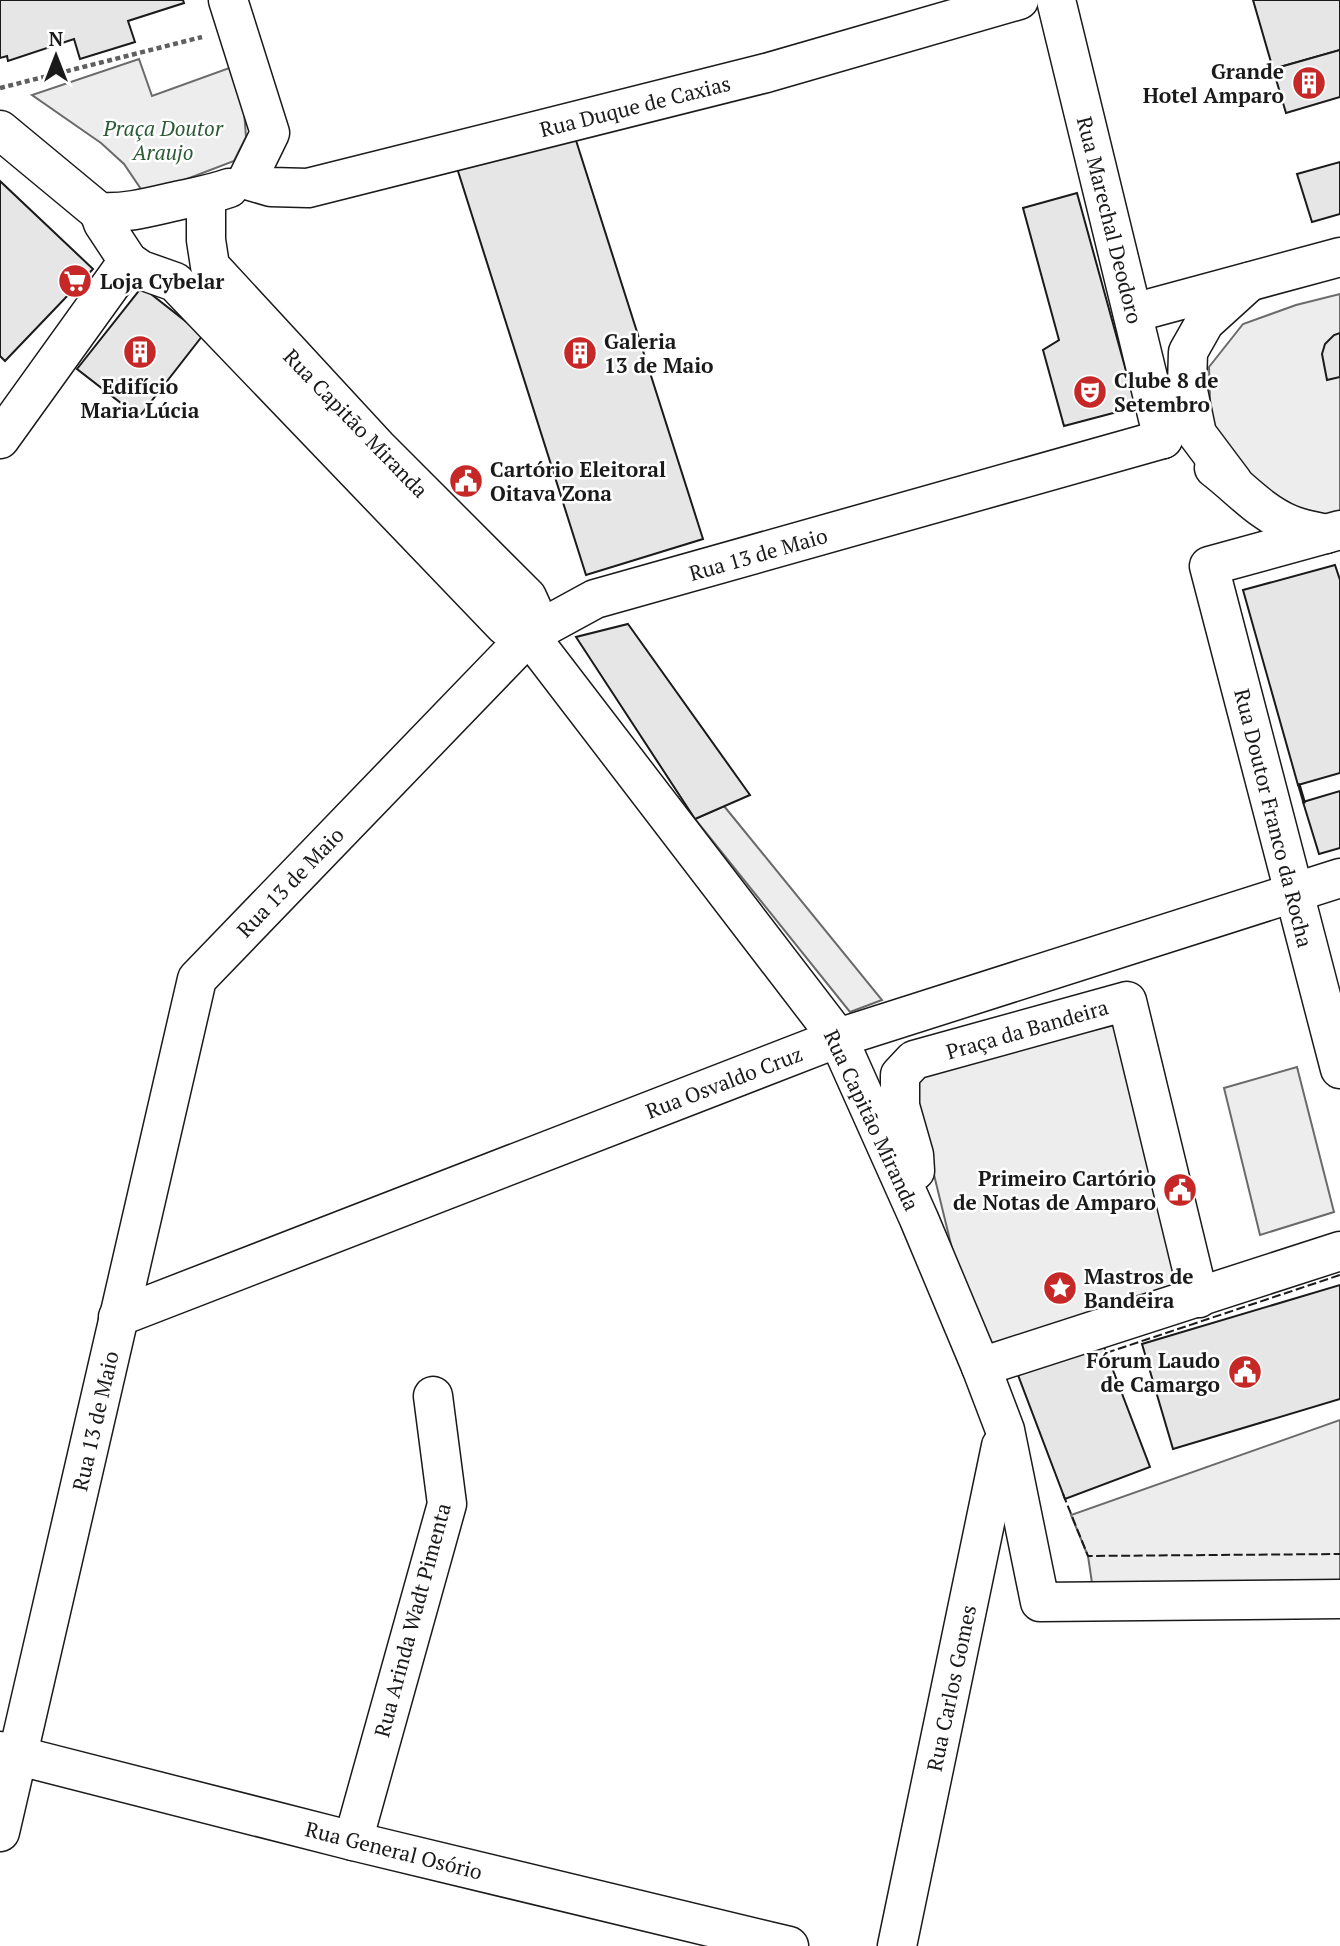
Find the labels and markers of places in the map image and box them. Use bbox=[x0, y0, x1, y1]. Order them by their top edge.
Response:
place label: Grande Hotel Amparo bbox=[1143, 57, 1284, 109]
building icon: Grande Hotel Amparo bbox=[1290, 64, 1328, 102]
supermarket icon: Loja Cybelar bbox=[56, 262, 94, 300]
place label: Loja Cybelar bbox=[100, 267, 224, 295]
place label: Galeria 13 de Maio bbox=[604, 327, 714, 379]
building icon: Edifício Maria Lúcia bbox=[121, 333, 159, 371]
building icon: Galeria 13 de Maio bbox=[561, 334, 599, 372]
place label: Clube 8 de Setembro bbox=[1114, 366, 1218, 418]
place label: Edifício Maria Lúcia bbox=[81, 372, 200, 424]
theatre icon: Clube 8 de Setembro bbox=[1071, 373, 1109, 411]
place label: Cartório Eleitoral Oitava Zona bbox=[490, 455, 666, 507]
public building icon: Cartório Eleitoral Oitava Zona bbox=[447, 462, 485, 500]
place label: Primeiro Cartório de Notas de Amparo bbox=[953, 1164, 1156, 1216]
public building icon: Primeiro Cartório de Notas de Amparo bbox=[1161, 1171, 1199, 1209]
place label: Mastros de Bandeira bbox=[1084, 1262, 1194, 1314]
place icon: Mastros de Bandeira bbox=[1041, 1269, 1079, 1307]
place label: Fórum Laudo de Camargo bbox=[1086, 1346, 1220, 1398]
public building icon: Fórum Laudo de Camargo bbox=[1226, 1353, 1264, 1391]

